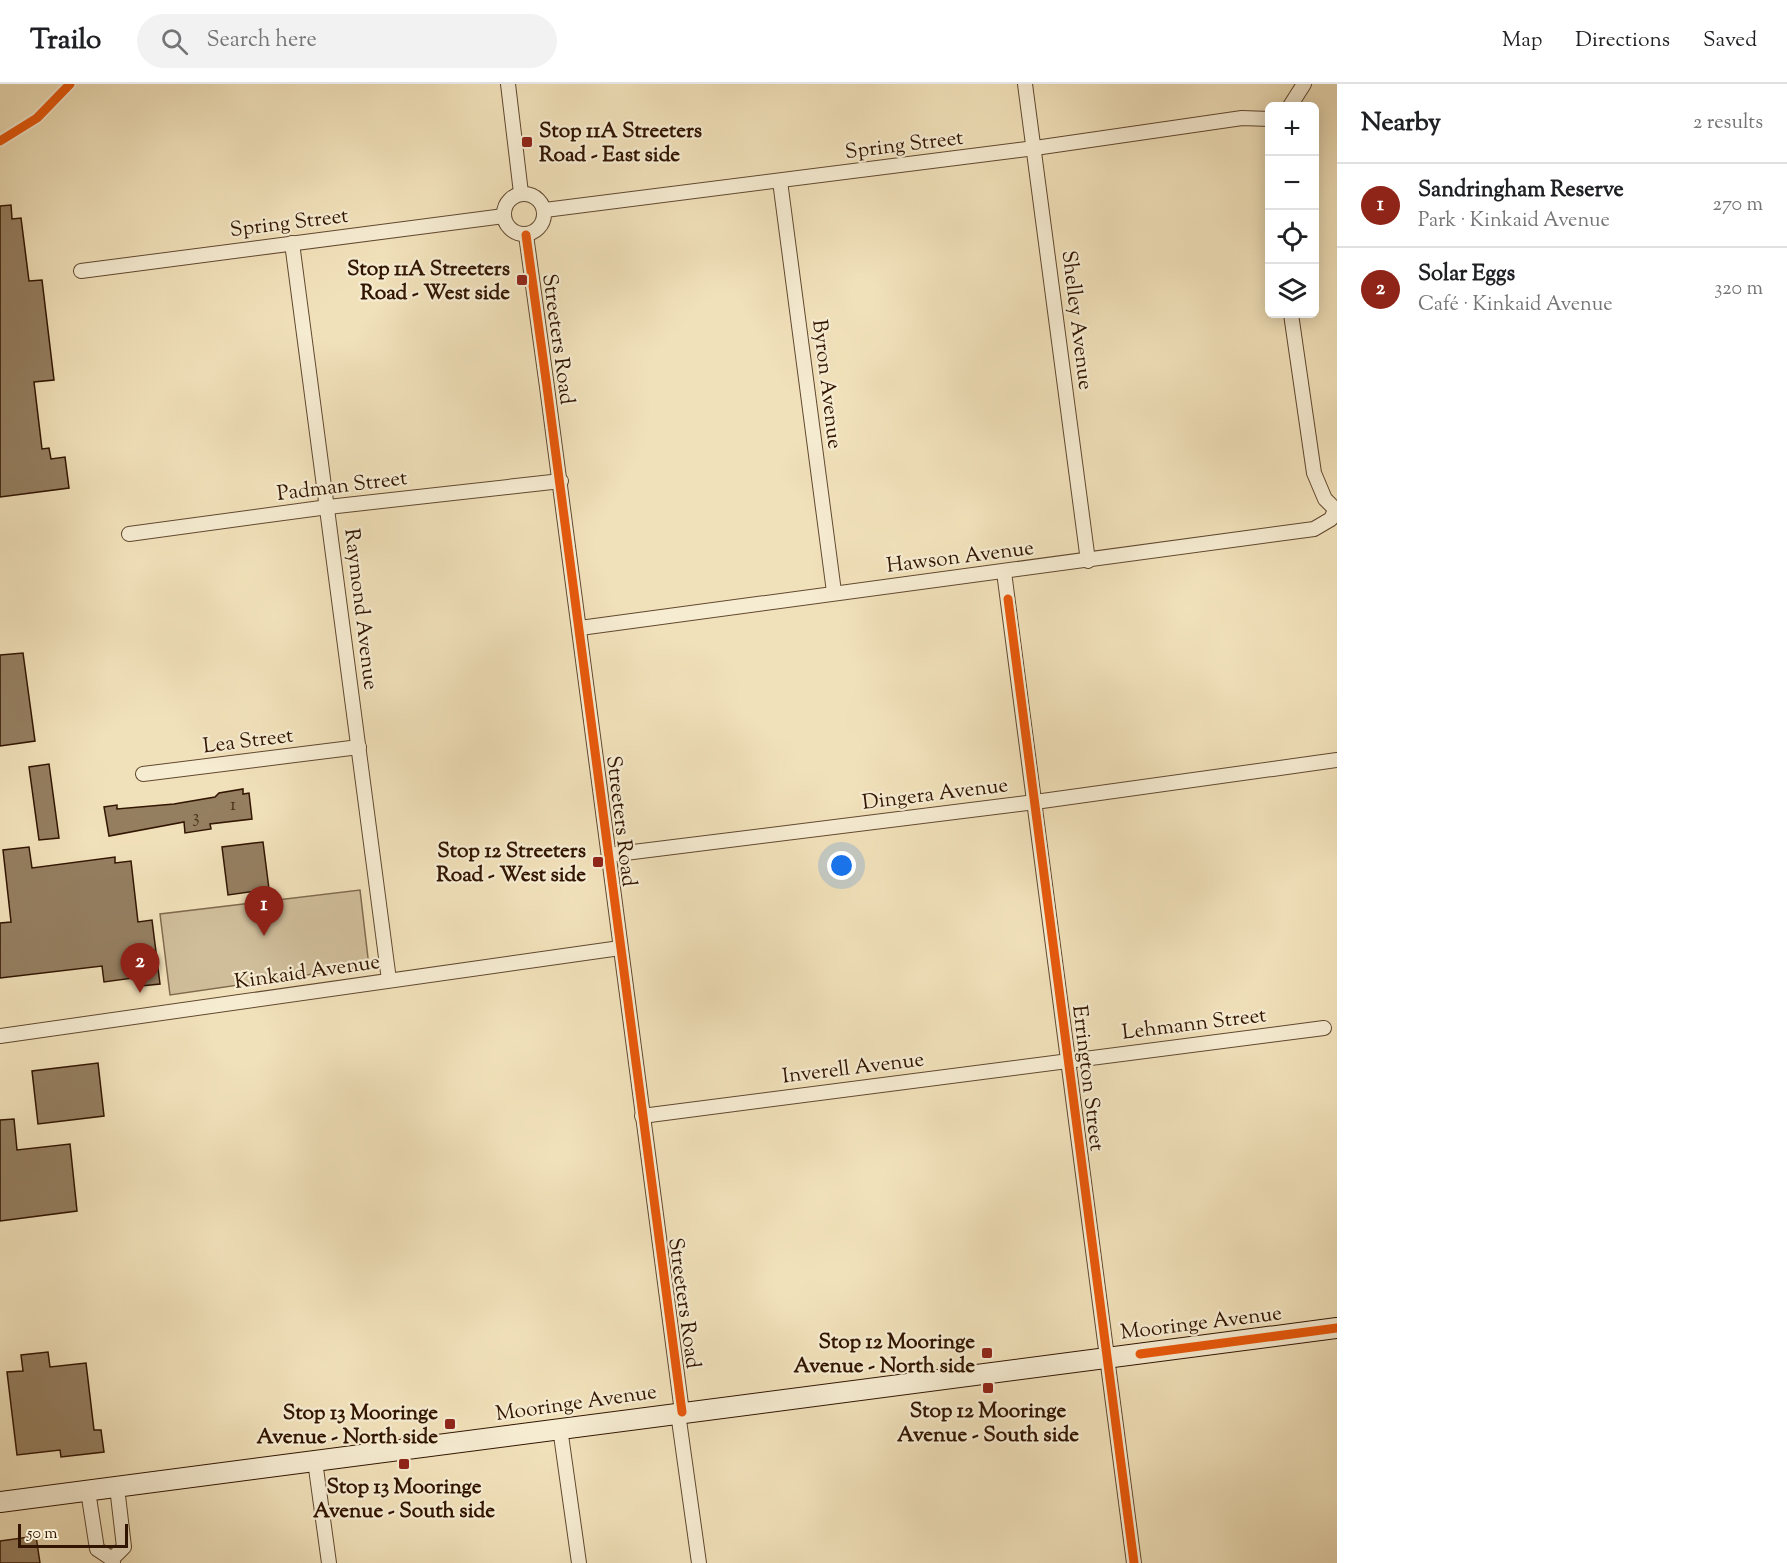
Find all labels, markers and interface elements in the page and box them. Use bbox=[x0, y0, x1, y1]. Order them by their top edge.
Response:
search box bbox=[137, 14, 557, 68]
text: Trailo bbox=[30, 21, 101, 61]
icon: search bbox=[158, 25, 191, 58]
text: Search here bbox=[206, 25, 317, 57]
text: Map bbox=[1502, 26, 1542, 56]
text: Directions bbox=[1575, 26, 1670, 56]
text: Saved bbox=[1703, 26, 1757, 56]
map controls bbox=[1265, 102, 1319, 318]
button: + bbox=[1265, 102, 1319, 156]
text: Nearby bbox=[1361, 105, 1441, 142]
text: 2 results bbox=[1693, 109, 1763, 138]
place label: Stop 11A Streeters Road - East side bbox=[539, 117, 702, 171]
street label: Spring Street bbox=[843, 124, 965, 168]
marker: Stop 11A Streeters Road - East side bbox=[520, 135, 534, 149]
button: − bbox=[1265, 156, 1319, 210]
text: Sandringham Reserve bbox=[1418, 175, 1624, 207]
text: 1 bbox=[1377, 191, 1384, 220]
text: 270 m bbox=[1713, 191, 1763, 220]
street label: Spring Street bbox=[228, 202, 350, 246]
text: Park · Kinkaid Avenue bbox=[1418, 207, 1610, 236]
button: locate bbox=[1265, 210, 1319, 264]
street label: Shelley Avenue bbox=[1053, 249, 1099, 392]
place label: Stop 11A Streeters Road - West side bbox=[347, 255, 510, 309]
text: Solar Eggs bbox=[1418, 259, 1515, 291]
button: layers bbox=[1265, 264, 1319, 318]
street label: Streeters Road bbox=[533, 272, 581, 407]
marker: Stop 11A Streeters Road - West side bbox=[515, 273, 529, 287]
text: 2 bbox=[1376, 275, 1385, 304]
text: 320 m bbox=[1714, 275, 1763, 304]
text: Café · Kinkaid Avenue bbox=[1418, 291, 1613, 320]
street label: Byron Avenue bbox=[803, 318, 849, 451]
street label: Padman Street bbox=[275, 464, 409, 510]
street label: Raymond Avenue bbox=[335, 527, 385, 692]
street label: Hawson Avenue bbox=[885, 534, 1036, 582]
street label: Lea Street bbox=[201, 722, 295, 762]
street label: Streeters Road bbox=[597, 754, 643, 889]
street label: Dingera Avenue bbox=[861, 771, 1010, 819]
house number: 1 bbox=[230, 793, 236, 819]
house number: 3 bbox=[192, 805, 200, 831]
place label: Stop 12 Streeters Road - West side bbox=[436, 837, 586, 891]
your location bbox=[827, 851, 856, 880]
marker: Stop 12 Streeters Road - West side bbox=[591, 855, 605, 869]
pin: 1 bbox=[244, 886, 284, 936]
pin: 2 bbox=[120, 944, 160, 993]
street label: Kinkaid Avenue bbox=[232, 948, 382, 998]
street label: Lehmann Street bbox=[1120, 1001, 1268, 1049]
street label: Errington Street bbox=[1063, 1004, 1111, 1153]
street label: Inverell Avenue bbox=[781, 1045, 926, 1093]
street label: Streeters Road bbox=[659, 1236, 707, 1371]
street label: Mooringe Avenue bbox=[1119, 1299, 1284, 1349]
place label: Stop 12 Mooringe Avenue - North side bbox=[793, 1328, 975, 1382]
marker: Stop 12 Mooringe Avenue - North side bbox=[980, 1346, 994, 1360]
street label: Mooringe Avenue bbox=[494, 1378, 659, 1430]
marker: Stop 12 Mooringe Avenue - South side bbox=[981, 1381, 995, 1395]
place label: Stop 12 Mooringe Avenue - South side bbox=[897, 1397, 1079, 1451]
place label: Stop 13 Mooringe Avenue - North side bbox=[256, 1399, 438, 1453]
marker: Stop 13 Mooringe Avenue - North side bbox=[443, 1417, 457, 1431]
marker: Stop 13 Mooringe Avenue - South side bbox=[397, 1457, 411, 1471]
place label: Stop 13 Mooringe Avenue - South side bbox=[313, 1473, 495, 1527]
scale bar bbox=[18, 1521, 128, 1548]
text: 50 m bbox=[27, 1523, 58, 1546]

